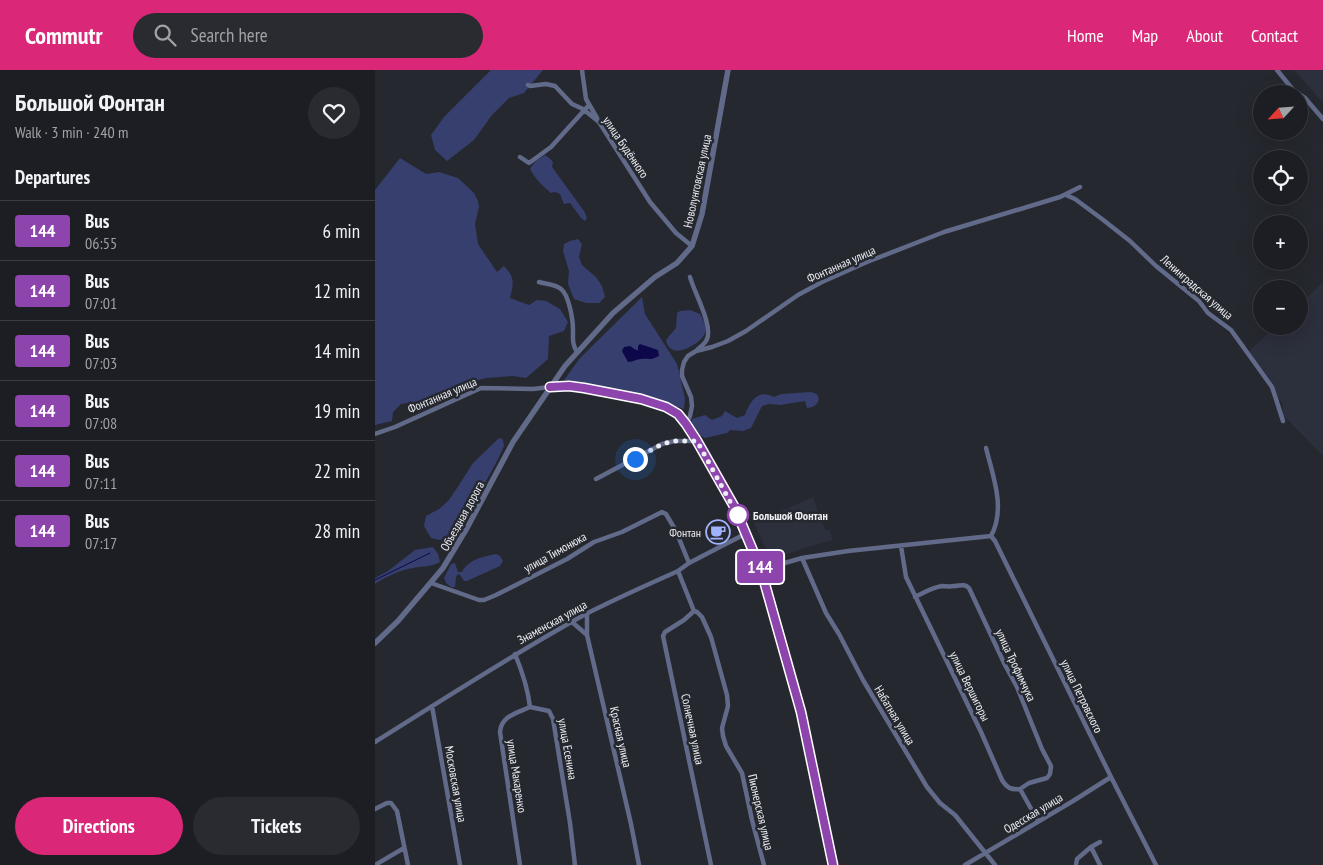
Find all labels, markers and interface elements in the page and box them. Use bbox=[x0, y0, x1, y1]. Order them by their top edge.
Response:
search box bbox=[133, 13, 483, 58]
text: Commutr bbox=[25, 20, 103, 51]
icon: search bbox=[151, 21, 179, 49]
text: Search here bbox=[191, 23, 268, 47]
text: Home bbox=[1067, 24, 1104, 47]
text: Map bbox=[1132, 24, 1158, 47]
text: About bbox=[1186, 24, 1223, 47]
text: Contact bbox=[1251, 24, 1298, 47]
north arrow bbox=[1253, 85, 1307, 140]
map controls bbox=[1253, 85, 1308, 335]
text: Большой Фонтан bbox=[15, 87, 165, 118]
button: heart bbox=[308, 87, 360, 139]
street label: улица Будённого bbox=[600, 113, 652, 181]
text: Walk · 3 min · 240 m bbox=[15, 122, 128, 142]
street label: Новолунговская улица bbox=[680, 133, 714, 229]
button: locate bbox=[1253, 150, 1308, 205]
text: Departures bbox=[15, 165, 90, 189]
text: Bus bbox=[85, 209, 109, 233]
button: + bbox=[1253, 215, 1308, 270]
text: 144 bbox=[30, 219, 55, 242]
text: 6 min bbox=[323, 219, 360, 243]
text: 06:55 bbox=[85, 233, 117, 253]
street label: Фонтанная улица bbox=[804, 242, 878, 286]
street label: Ленинградская улица bbox=[1157, 251, 1236, 323]
text: Bus bbox=[85, 269, 109, 293]
text: 144 bbox=[30, 279, 55, 302]
text: 12 min bbox=[314, 279, 360, 303]
button: − bbox=[1253, 280, 1308, 335]
text: 07:01 bbox=[85, 293, 117, 313]
text: Bus bbox=[85, 329, 109, 353]
text: 144 bbox=[30, 339, 55, 362]
text: 14 min bbox=[314, 339, 360, 363]
text: 07:03 bbox=[85, 353, 117, 373]
street label: Фонтанная улица bbox=[405, 374, 479, 416]
text: Bus bbox=[85, 389, 109, 413]
text: 144 bbox=[30, 399, 55, 422]
text: 19 min bbox=[314, 399, 360, 423]
text: 07:08 bbox=[85, 413, 117, 433]
your location bbox=[623, 447, 648, 472]
text: Bus bbox=[85, 449, 109, 473]
text: 144 bbox=[30, 459, 55, 482]
text: 22 min bbox=[314, 459, 360, 483]
text: 07:11 bbox=[85, 473, 117, 493]
street label: Объездная дорога bbox=[437, 478, 487, 553]
marker: Большой Фонтан bbox=[727, 504, 749, 526]
place label: Большой Фонтан bbox=[753, 508, 828, 523]
text: Bus bbox=[85, 509, 109, 533]
text: 144 bbox=[30, 519, 55, 542]
text: 28 min bbox=[314, 519, 360, 543]
cafe icon: Фонтан bbox=[705, 519, 731, 545]
place label: Фонтан bbox=[669, 525, 701, 540]
street label: улица Тимонюка bbox=[521, 529, 589, 575]
text: 07:17 bbox=[85, 533, 117, 553]
line badge: 144 bbox=[731, 551, 789, 583]
text: 144 bbox=[747, 555, 773, 578]
street label: Знаменская улица bbox=[515, 597, 590, 647]
street label: улица Трофимчука bbox=[993, 626, 1039, 704]
street label: улица Вершигоры bbox=[947, 649, 993, 723]
street label: улица Петровского bbox=[1058, 657, 1106, 735]
street label: Набатная улица bbox=[871, 683, 919, 748]
street label: Солнечная улица bbox=[678, 692, 708, 766]
street label: Красная улица bbox=[607, 705, 635, 769]
street label: улица Есенина bbox=[555, 717, 581, 781]
street label: улица Макаренко bbox=[504, 738, 530, 814]
street label: Московская улица bbox=[442, 745, 470, 823]
street label: Пионерская улица bbox=[745, 773, 777, 852]
street label: Одесская улица bbox=[1001, 789, 1065, 836]
button: Directions bbox=[15, 797, 183, 855]
button: Tickets bbox=[193, 797, 360, 855]

